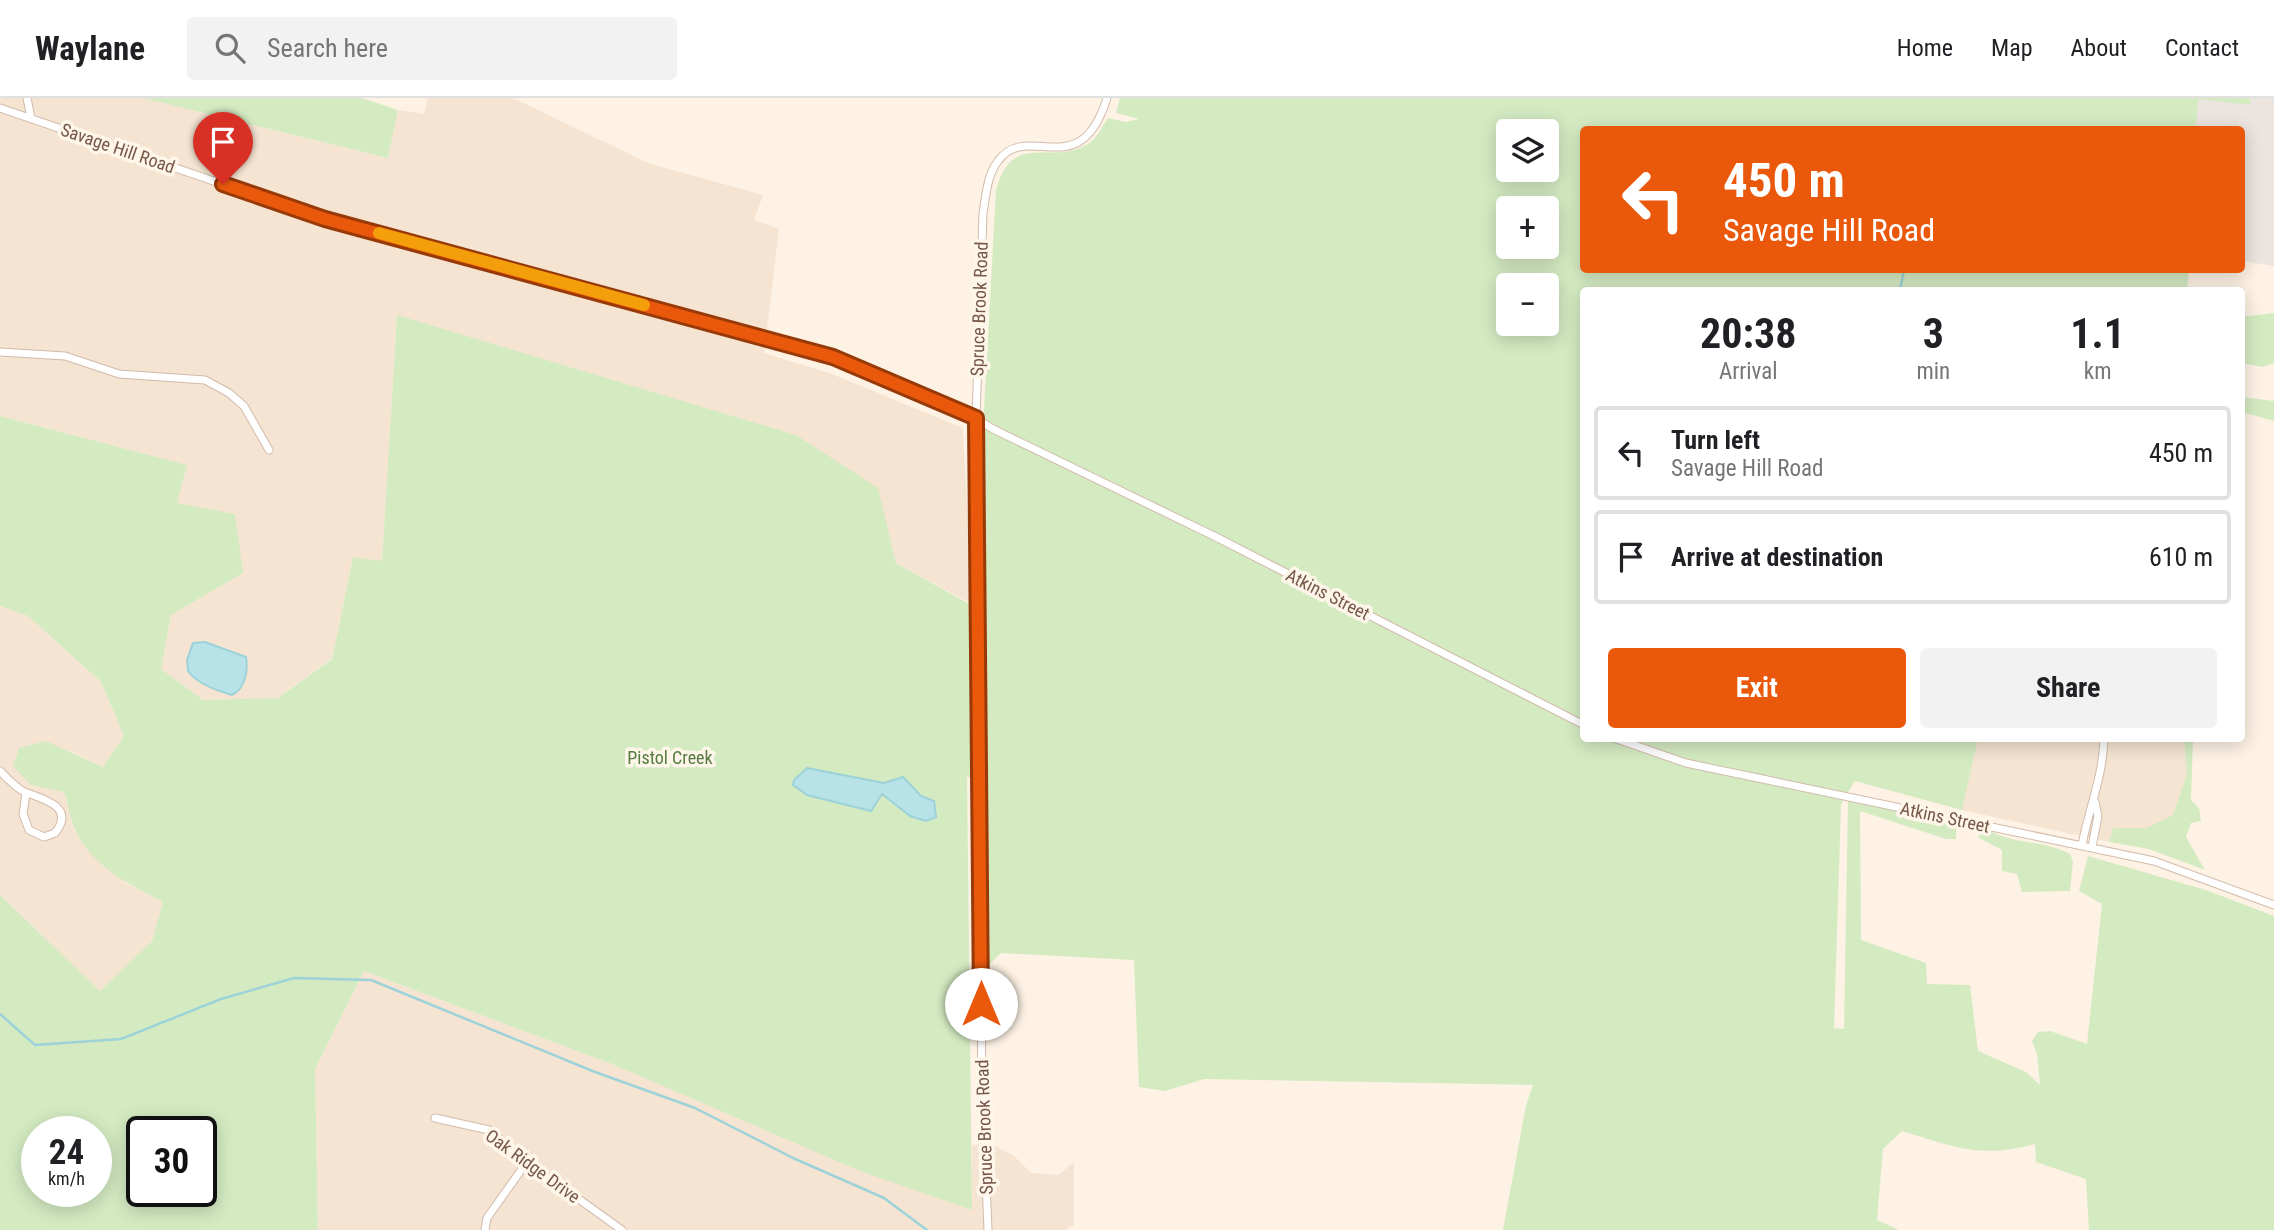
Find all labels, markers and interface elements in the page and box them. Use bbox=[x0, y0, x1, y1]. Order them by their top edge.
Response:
search box bbox=[187, 17, 677, 80]
text: Waylane bbox=[35, 29, 145, 68]
icon: search bbox=[211, 29, 249, 67]
text: Search here bbox=[267, 33, 388, 63]
text: Home bbox=[1897, 34, 1953, 62]
text: Map bbox=[1991, 34, 2033, 62]
text: About bbox=[2071, 34, 2127, 62]
text: Contact bbox=[2165, 34, 2239, 62]
pin bbox=[193, 112, 253, 184]
street label: Savage Hill Road bbox=[58, 119, 178, 177]
map controls bbox=[1496, 119, 1559, 336]
button: layers bbox=[1496, 119, 1559, 182]
icon: arrive bbox=[204, 123, 242, 161]
text: 450 m bbox=[1723, 152, 1845, 209]
icon: left bbox=[1608, 154, 1699, 245]
button: + bbox=[1496, 196, 1559, 259]
text: Savage Hill Road bbox=[1723, 211, 1935, 249]
street label: Spruce Brook Road bbox=[966, 241, 992, 377]
button: − bbox=[1496, 273, 1559, 336]
text: 20:38 bbox=[1700, 309, 1796, 358]
text: 3 bbox=[1923, 309, 1944, 358]
text: 1.1 bbox=[2070, 309, 2125, 358]
text: Arrival bbox=[1719, 358, 1778, 385]
text: min bbox=[1916, 358, 1950, 385]
text: km bbox=[2084, 358, 2111, 385]
text: Turn left bbox=[1671, 425, 1760, 455]
icon: left bbox=[1612, 434, 1650, 472]
text: 450 m bbox=[2149, 438, 2213, 468]
text: Savage Hill Road bbox=[1671, 455, 1823, 482]
icon: arrive bbox=[1612, 538, 1650, 576]
text: Arrive at destination bbox=[1671, 542, 1883, 572]
text: 610 m bbox=[2149, 542, 2213, 572]
street label: Atkins Street bbox=[1283, 564, 1373, 624]
button: Exit bbox=[1608, 648, 1906, 728]
button: Share bbox=[1920, 648, 2217, 728]
park label: Pistol Creek bbox=[627, 747, 713, 768]
street label: Atkins Street bbox=[1898, 797, 1992, 837]
position arrow bbox=[944, 967, 1018, 1041]
street label: Spruce Brook Road bbox=[971, 1059, 997, 1195]
speed limit sign: 30 bbox=[126, 1116, 217, 1207]
street label: Oak Ridge Drive bbox=[482, 1125, 584, 1207]
text: 24 bbox=[49, 1132, 84, 1173]
text: km/h bbox=[48, 1168, 85, 1189]

